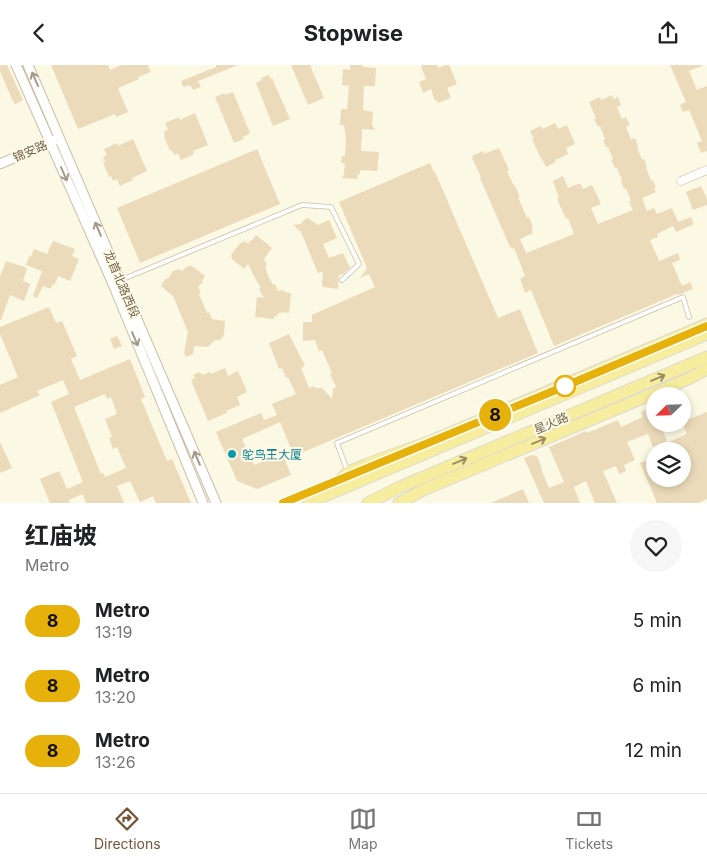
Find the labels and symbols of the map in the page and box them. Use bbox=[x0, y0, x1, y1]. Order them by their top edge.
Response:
one-way arrow bbox=[29, 72, 39, 87]
street label: 锦安路 bbox=[10, 137, 50, 165]
one-way arrow bbox=[59, 166, 69, 181]
one-way arrow bbox=[93, 221, 102, 236]
street label: 龙首北路西段 bbox=[101, 248, 143, 320]
one-way arrow bbox=[131, 331, 141, 346]
one-way arrow bbox=[650, 372, 665, 382]
unlabelled marker bbox=[554, 375, 576, 397]
north arrow bbox=[646, 387, 691, 433]
line badge: 8 bbox=[479, 399, 511, 431]
street label: 星火路 bbox=[531, 409, 571, 437]
one-way arrow bbox=[532, 436, 547, 445]
place label: 鸵鸟王大厦 bbox=[242, 447, 302, 462]
marker: 鸵鸟王大厦 bbox=[226, 448, 238, 460]
one-way arrow bbox=[191, 451, 201, 466]
one-way arrow bbox=[452, 456, 467, 466]

